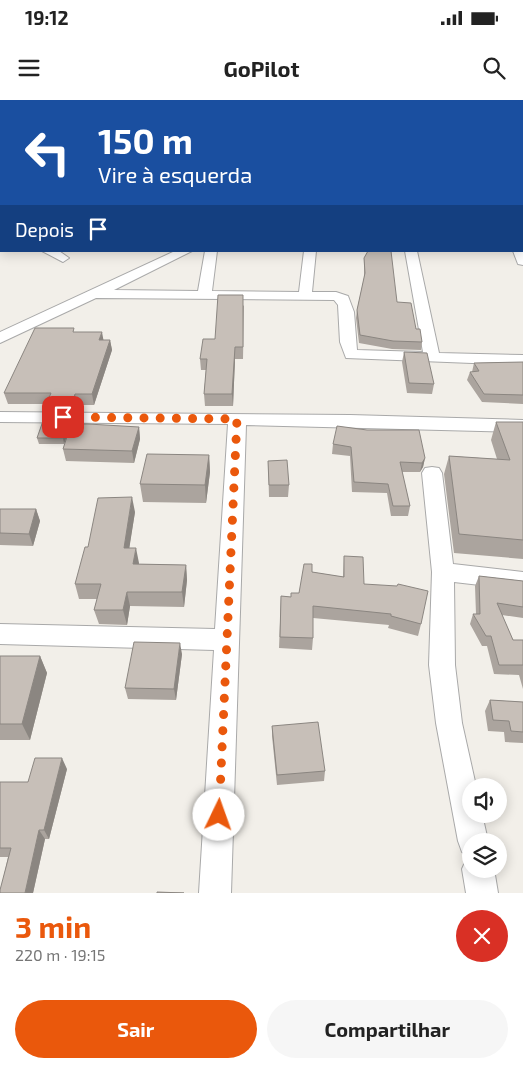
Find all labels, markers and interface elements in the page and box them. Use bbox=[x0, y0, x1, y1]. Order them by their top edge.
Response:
text: 19:12 bbox=[25, 6, 69, 29]
icon: menu bbox=[15, 54, 43, 82]
icon: search bbox=[480, 54, 508, 82]
text: GoPilot bbox=[223, 55, 300, 81]
text: 150 m bbox=[98, 119, 193, 161]
icon: left bbox=[15, 120, 80, 185]
text: Vire à esquerda bbox=[98, 161, 252, 187]
icon: arrive bbox=[84, 215, 112, 243]
text: Depois bbox=[15, 218, 74, 241]
pin bbox=[42, 396, 84, 438]
icon: arrive bbox=[49, 403, 77, 431]
map controls bbox=[462, 778, 507, 878]
button: sound bbox=[462, 778, 507, 823]
position arrow bbox=[192, 788, 244, 840]
button: layers bbox=[462, 833, 507, 878]
text: 3 min bbox=[15, 908, 91, 944]
button: close bbox=[456, 910, 508, 962]
text: 220 m · 19:15 bbox=[15, 945, 105, 964]
button: Sair bbox=[15, 1000, 257, 1058]
button: Compartilhar bbox=[267, 1000, 508, 1058]

